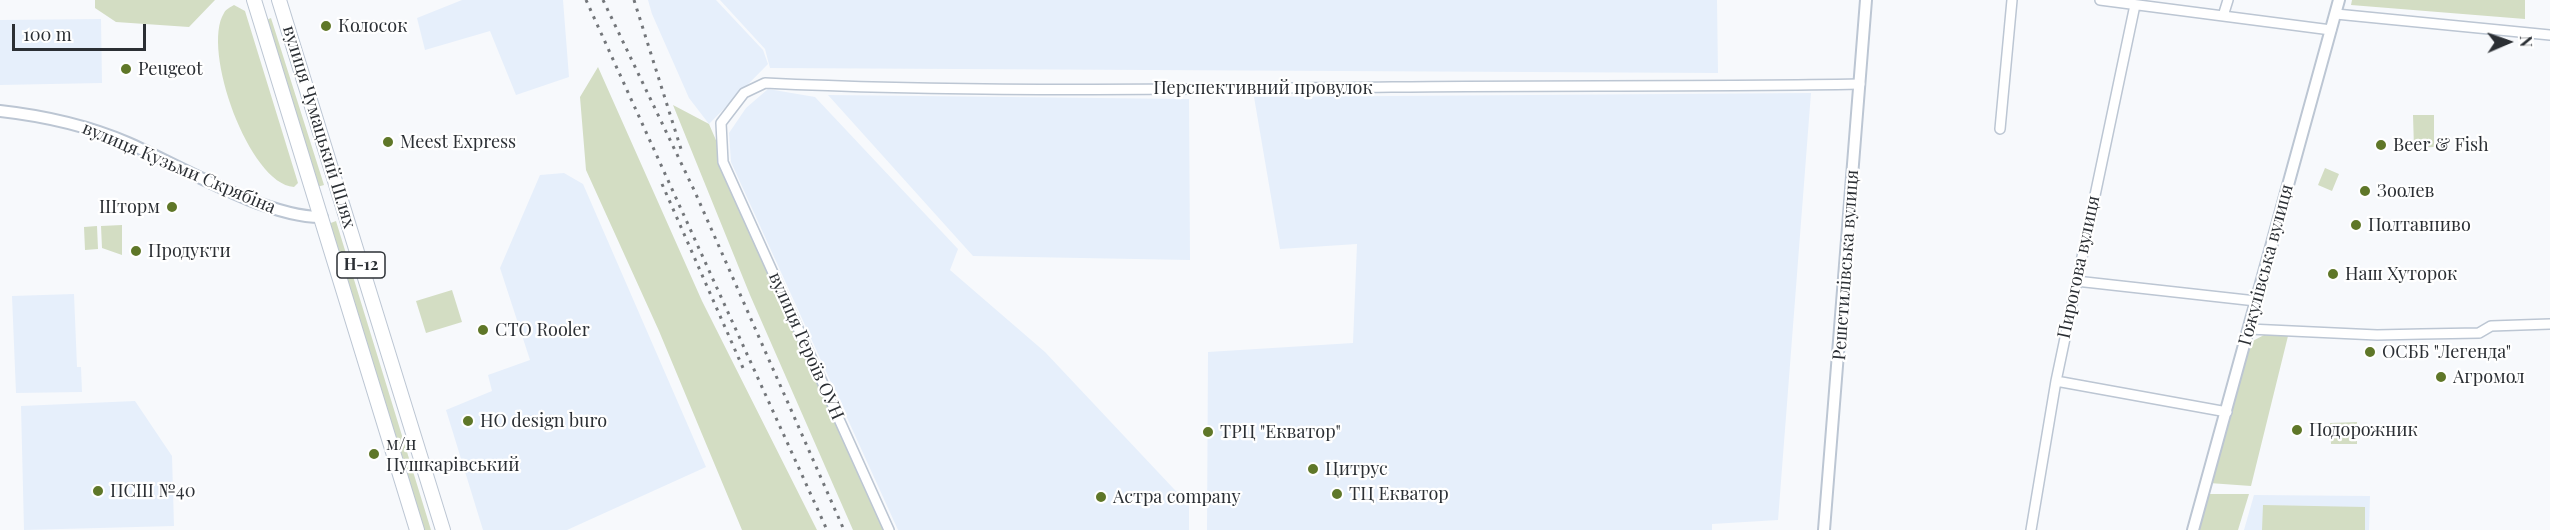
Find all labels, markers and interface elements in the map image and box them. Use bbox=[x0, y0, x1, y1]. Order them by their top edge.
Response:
scale bar bbox=[15, 12, 148, 50]
north arrow bbox=[2478, 12, 2538, 72]
place label: Колосок bbox=[338, 15, 407, 37]
marker: Колосок bbox=[319, 19, 333, 33]
text: 100 m bbox=[23, 22, 72, 46]
street label: вулиця Чумацький Шлях bbox=[278, 23, 360, 231]
text: N bbox=[2516, 35, 2537, 47]
place label: Peugeot bbox=[138, 58, 203, 80]
marker: Peugeot bbox=[119, 62, 133, 76]
street label: Перспективний провулок bbox=[1153, 77, 1373, 99]
street label: вулиця Кузьми Скрябіна bbox=[79, 117, 279, 219]
place label: Meest Express bbox=[400, 131, 516, 153]
place label: Beer & Fish bbox=[2393, 134, 2489, 156]
marker: Meest Express bbox=[381, 135, 395, 149]
marker: Beer & Fish bbox=[2374, 138, 2388, 152]
street label: Решетилівська вулиця bbox=[1829, 169, 1863, 361]
place label: Зоолев bbox=[2377, 180, 2434, 202]
street label: Гожулівська вулиця bbox=[2234, 182, 2298, 348]
marker: Зоолев bbox=[2358, 184, 2372, 198]
street label: Пирогова вулиця bbox=[2053, 194, 2105, 340]
place label: Шторм bbox=[99, 196, 160, 218]
marker: Шторм bbox=[165, 200, 179, 214]
place label: Полтавпиво bbox=[2368, 214, 2471, 236]
marker: Полтавпиво bbox=[2349, 218, 2363, 232]
place label: Продукти bbox=[148, 240, 231, 262]
marker: Продукти bbox=[129, 244, 143, 258]
road number: Н-12 bbox=[337, 252, 385, 278]
place label: Наш Хуторок bbox=[2345, 263, 2457, 285]
marker: Наш Хуторок bbox=[2326, 267, 2340, 281]
street label: вулиця Героїв ОУН bbox=[764, 269, 848, 423]
place label: СТО Rooler bbox=[495, 319, 590, 341]
marker: СТО Rooler bbox=[476, 323, 490, 337]
place label: ОСББ "Легенда" bbox=[2382, 341, 2511, 363]
marker: ОСББ "Легенда" bbox=[2363, 345, 2377, 359]
place label: Агромол bbox=[2453, 366, 2525, 388]
marker: Агромол bbox=[2434, 370, 2448, 384]
place label: HO design buro bbox=[480, 410, 607, 432]
marker: HO design buro bbox=[461, 414, 475, 428]
place label: Подорожник bbox=[2309, 419, 2418, 441]
place label: ТРЦ "Екватор" bbox=[1220, 421, 1341, 443]
marker: Подорожник bbox=[2290, 423, 2304, 437]
marker: ТРЦ "Екватор" bbox=[1201, 425, 1215, 439]
place label: м/н Пушкарівський bbox=[386, 433, 519, 476]
marker: м/н Пушкарівський bbox=[367, 447, 381, 461]
place label: Цитрус bbox=[1325, 458, 1388, 480]
marker: Цитрус bbox=[1306, 462, 1320, 476]
place label: ПСШ №40 bbox=[110, 480, 196, 502]
place label: ТЦ Екватор bbox=[1349, 483, 1449, 505]
marker: ПСШ №40 bbox=[91, 484, 105, 498]
place label: Астра company bbox=[1113, 486, 1240, 508]
marker: ТЦ Екватор bbox=[1330, 487, 1344, 501]
marker: Астра company bbox=[1094, 490, 1108, 504]

